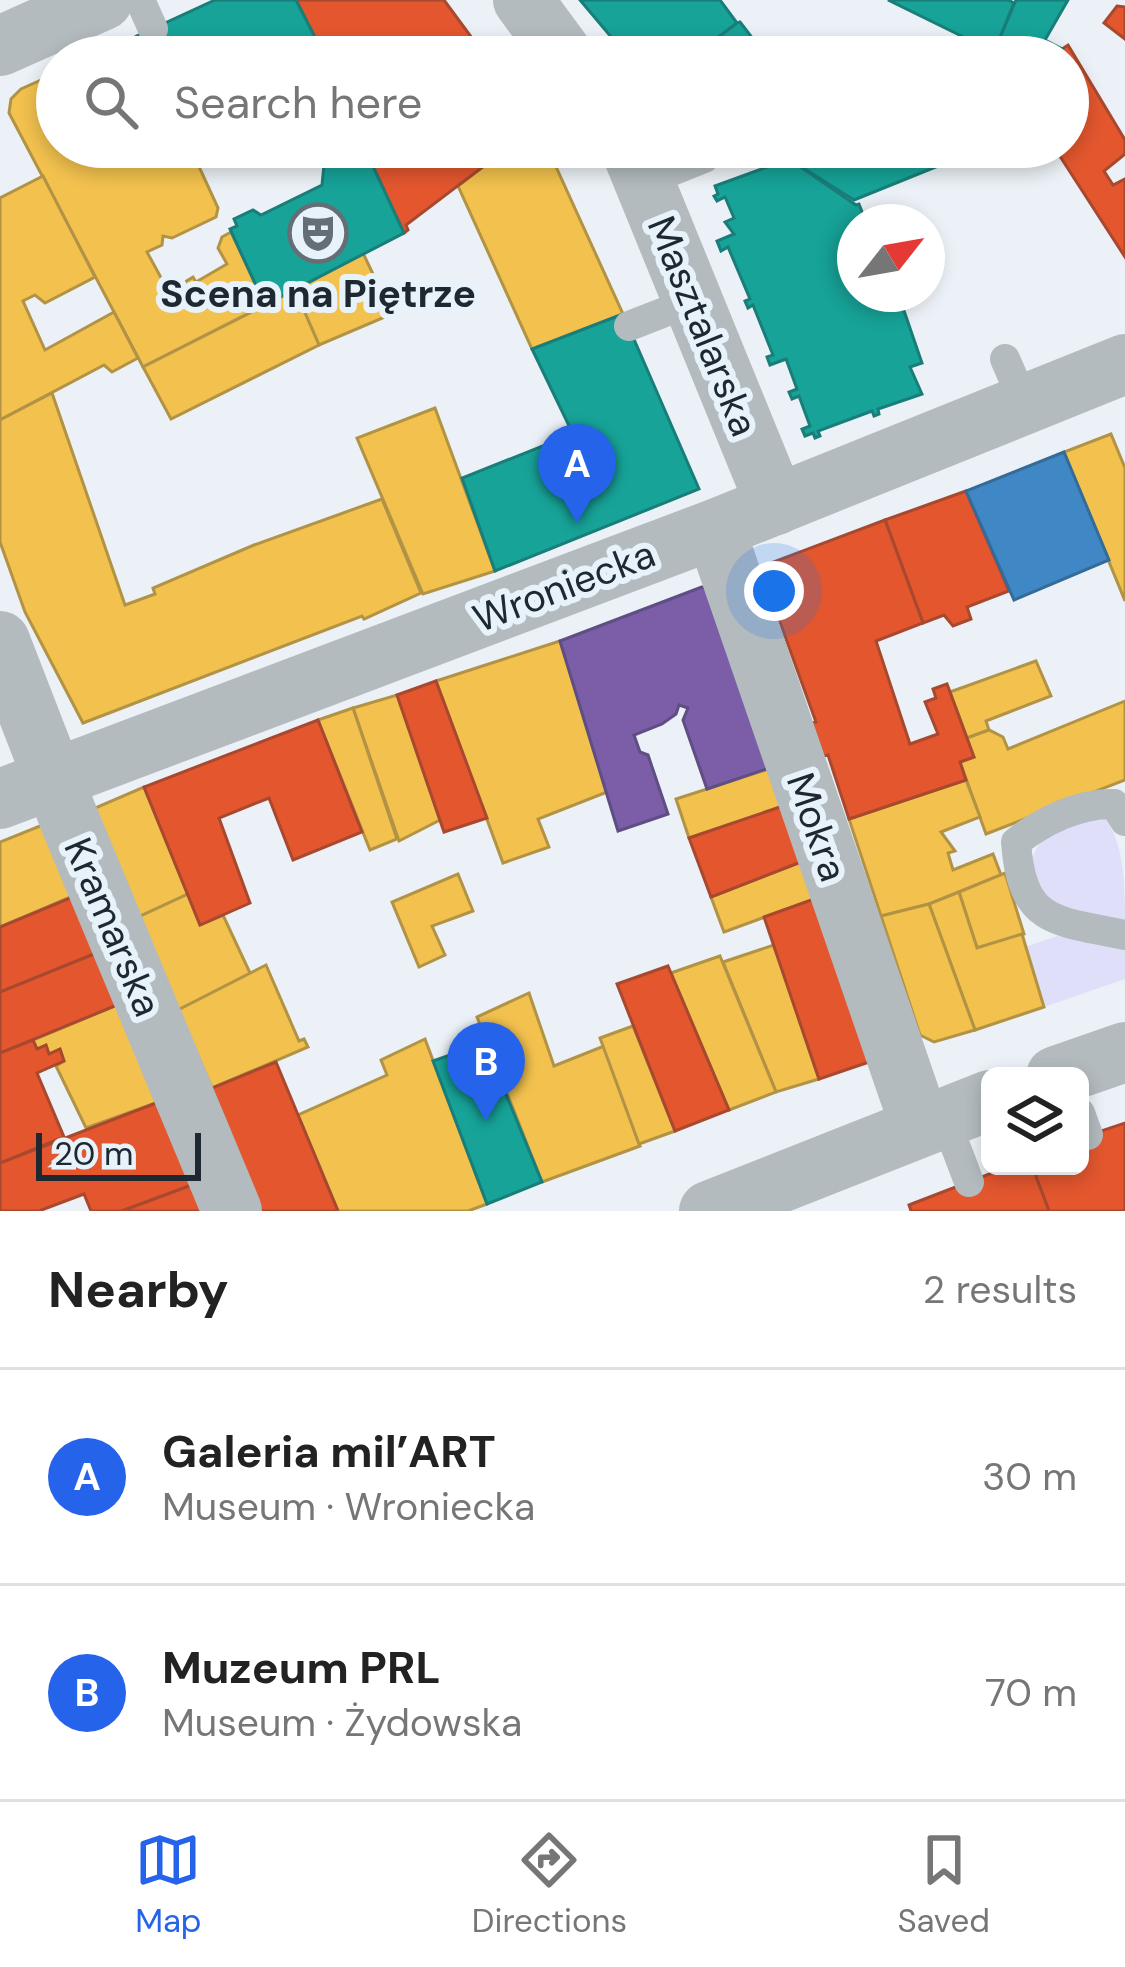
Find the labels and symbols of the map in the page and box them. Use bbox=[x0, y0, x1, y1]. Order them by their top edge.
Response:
theatre icon: Scena na Piętrze bbox=[287, 202, 349, 264]
north arrow bbox=[837, 204, 945, 312]
street label: Masztalarska bbox=[636, 209, 770, 443]
place label: Scena na Piętrze bbox=[160, 268, 476, 319]
pin: A bbox=[538, 424, 616, 523]
street label: Wroniecka bbox=[466, 528, 662, 644]
your location bbox=[744, 561, 804, 621]
street label: Mokra bbox=[775, 766, 859, 888]
street label: Kramarska bbox=[53, 830, 173, 1024]
pin: B bbox=[447, 1022, 525, 1121]
scale bar bbox=[36, 1127, 201, 1180]

